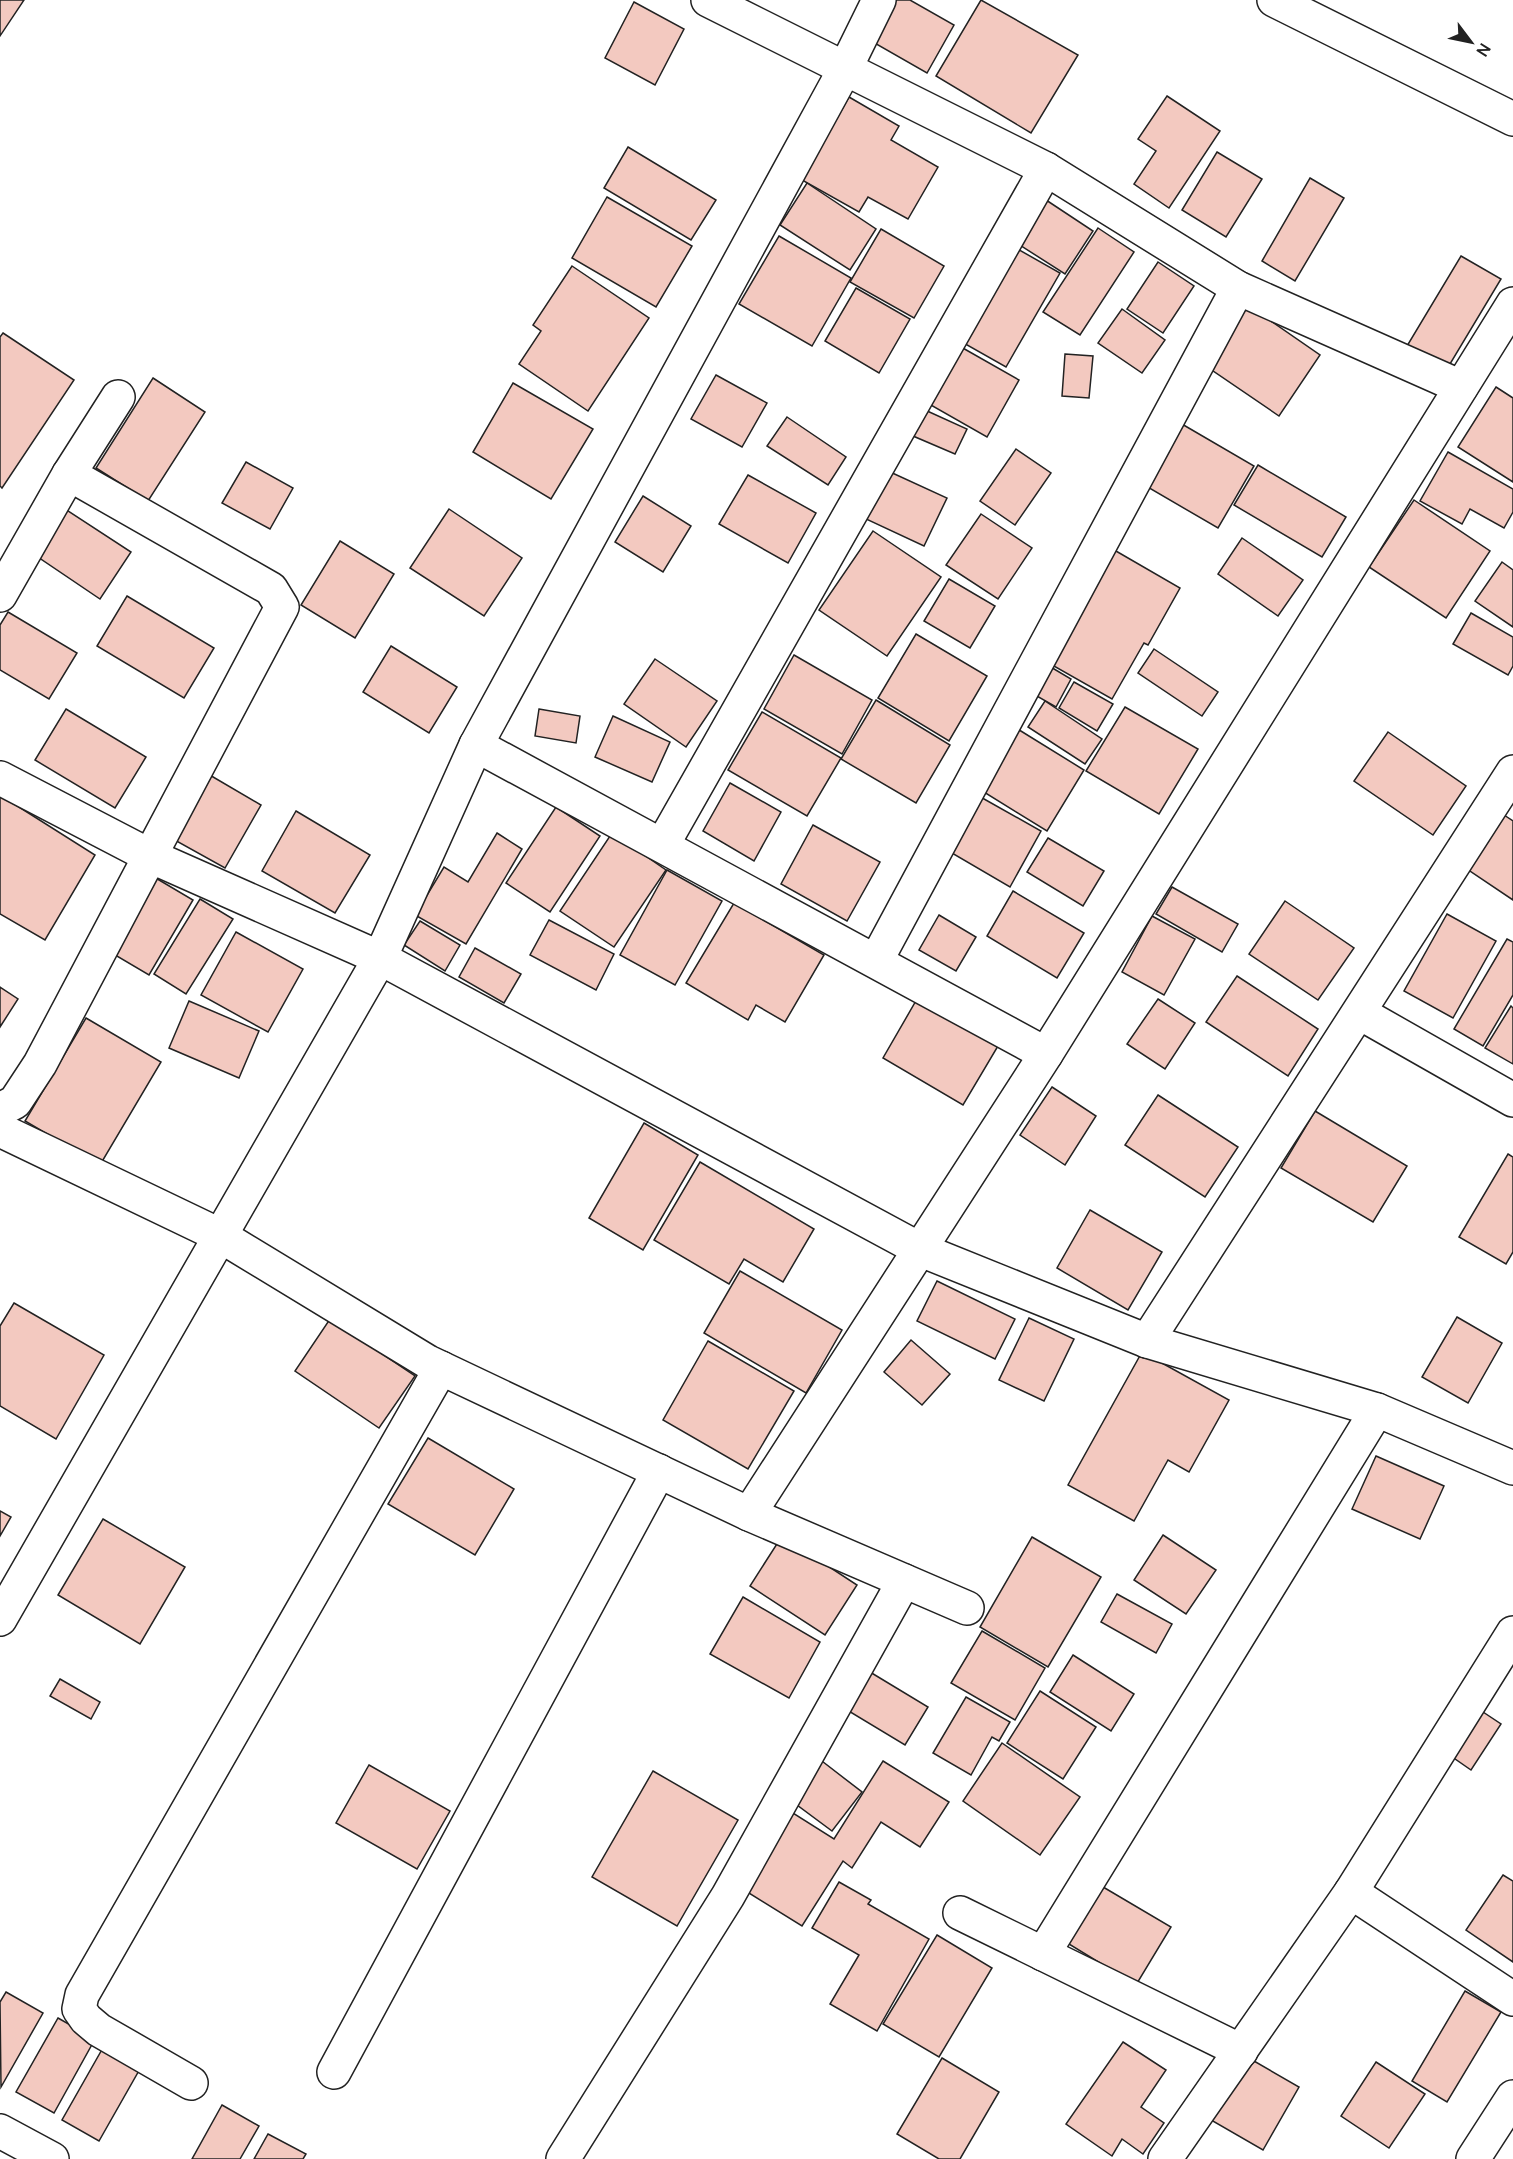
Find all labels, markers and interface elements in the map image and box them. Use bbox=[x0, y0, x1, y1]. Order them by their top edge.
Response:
north arrow bbox=[1441, 12, 1501, 72]
text: N bbox=[1471, 39, 1496, 61]

